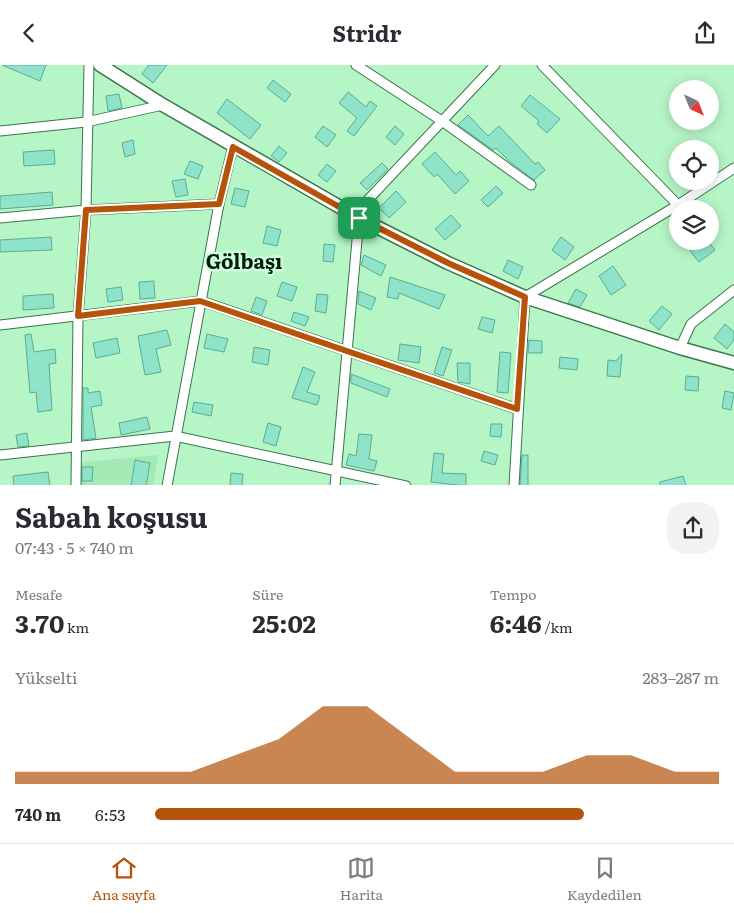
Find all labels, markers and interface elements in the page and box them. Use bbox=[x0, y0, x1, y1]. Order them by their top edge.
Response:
text: Stridr bbox=[333, 16, 401, 49]
icon: back bbox=[15, 19, 43, 47]
icon: share bbox=[691, 19, 719, 47]
north arrow bbox=[669, 80, 719, 130]
map controls bbox=[669, 80, 719, 250]
button: locate bbox=[669, 140, 719, 190]
pin bbox=[338, 197, 380, 239]
button: layers bbox=[669, 200, 719, 250]
icon: arrive bbox=[345, 204, 373, 232]
district label: Gölbaşı bbox=[206, 245, 282, 275]
text: Sabah koşusu bbox=[15, 495, 208, 537]
button: share bbox=[667, 502, 719, 554]
text: 07:43 · 5 × 740 m bbox=[15, 535, 134, 559]
text: Mesafe bbox=[15, 584, 62, 604]
text: Süre bbox=[252, 584, 283, 604]
text: Tempo bbox=[490, 584, 536, 604]
text: 3.70 bbox=[15, 604, 64, 641]
text: 25:02 bbox=[252, 604, 316, 641]
text: 6:46 bbox=[490, 604, 542, 641]
text: km bbox=[64, 617, 89, 637]
text: /km bbox=[542, 617, 573, 637]
text: Yükselti bbox=[15, 665, 77, 689]
text: 283–287 m bbox=[642, 665, 719, 689]
text: 740 m bbox=[15, 802, 61, 826]
text: 6:53 bbox=[95, 802, 126, 826]
tab: Ana sayfa bbox=[92, 854, 156, 904]
tab: Harita bbox=[340, 854, 383, 904]
tab: Kaydedilen bbox=[567, 854, 642, 904]

